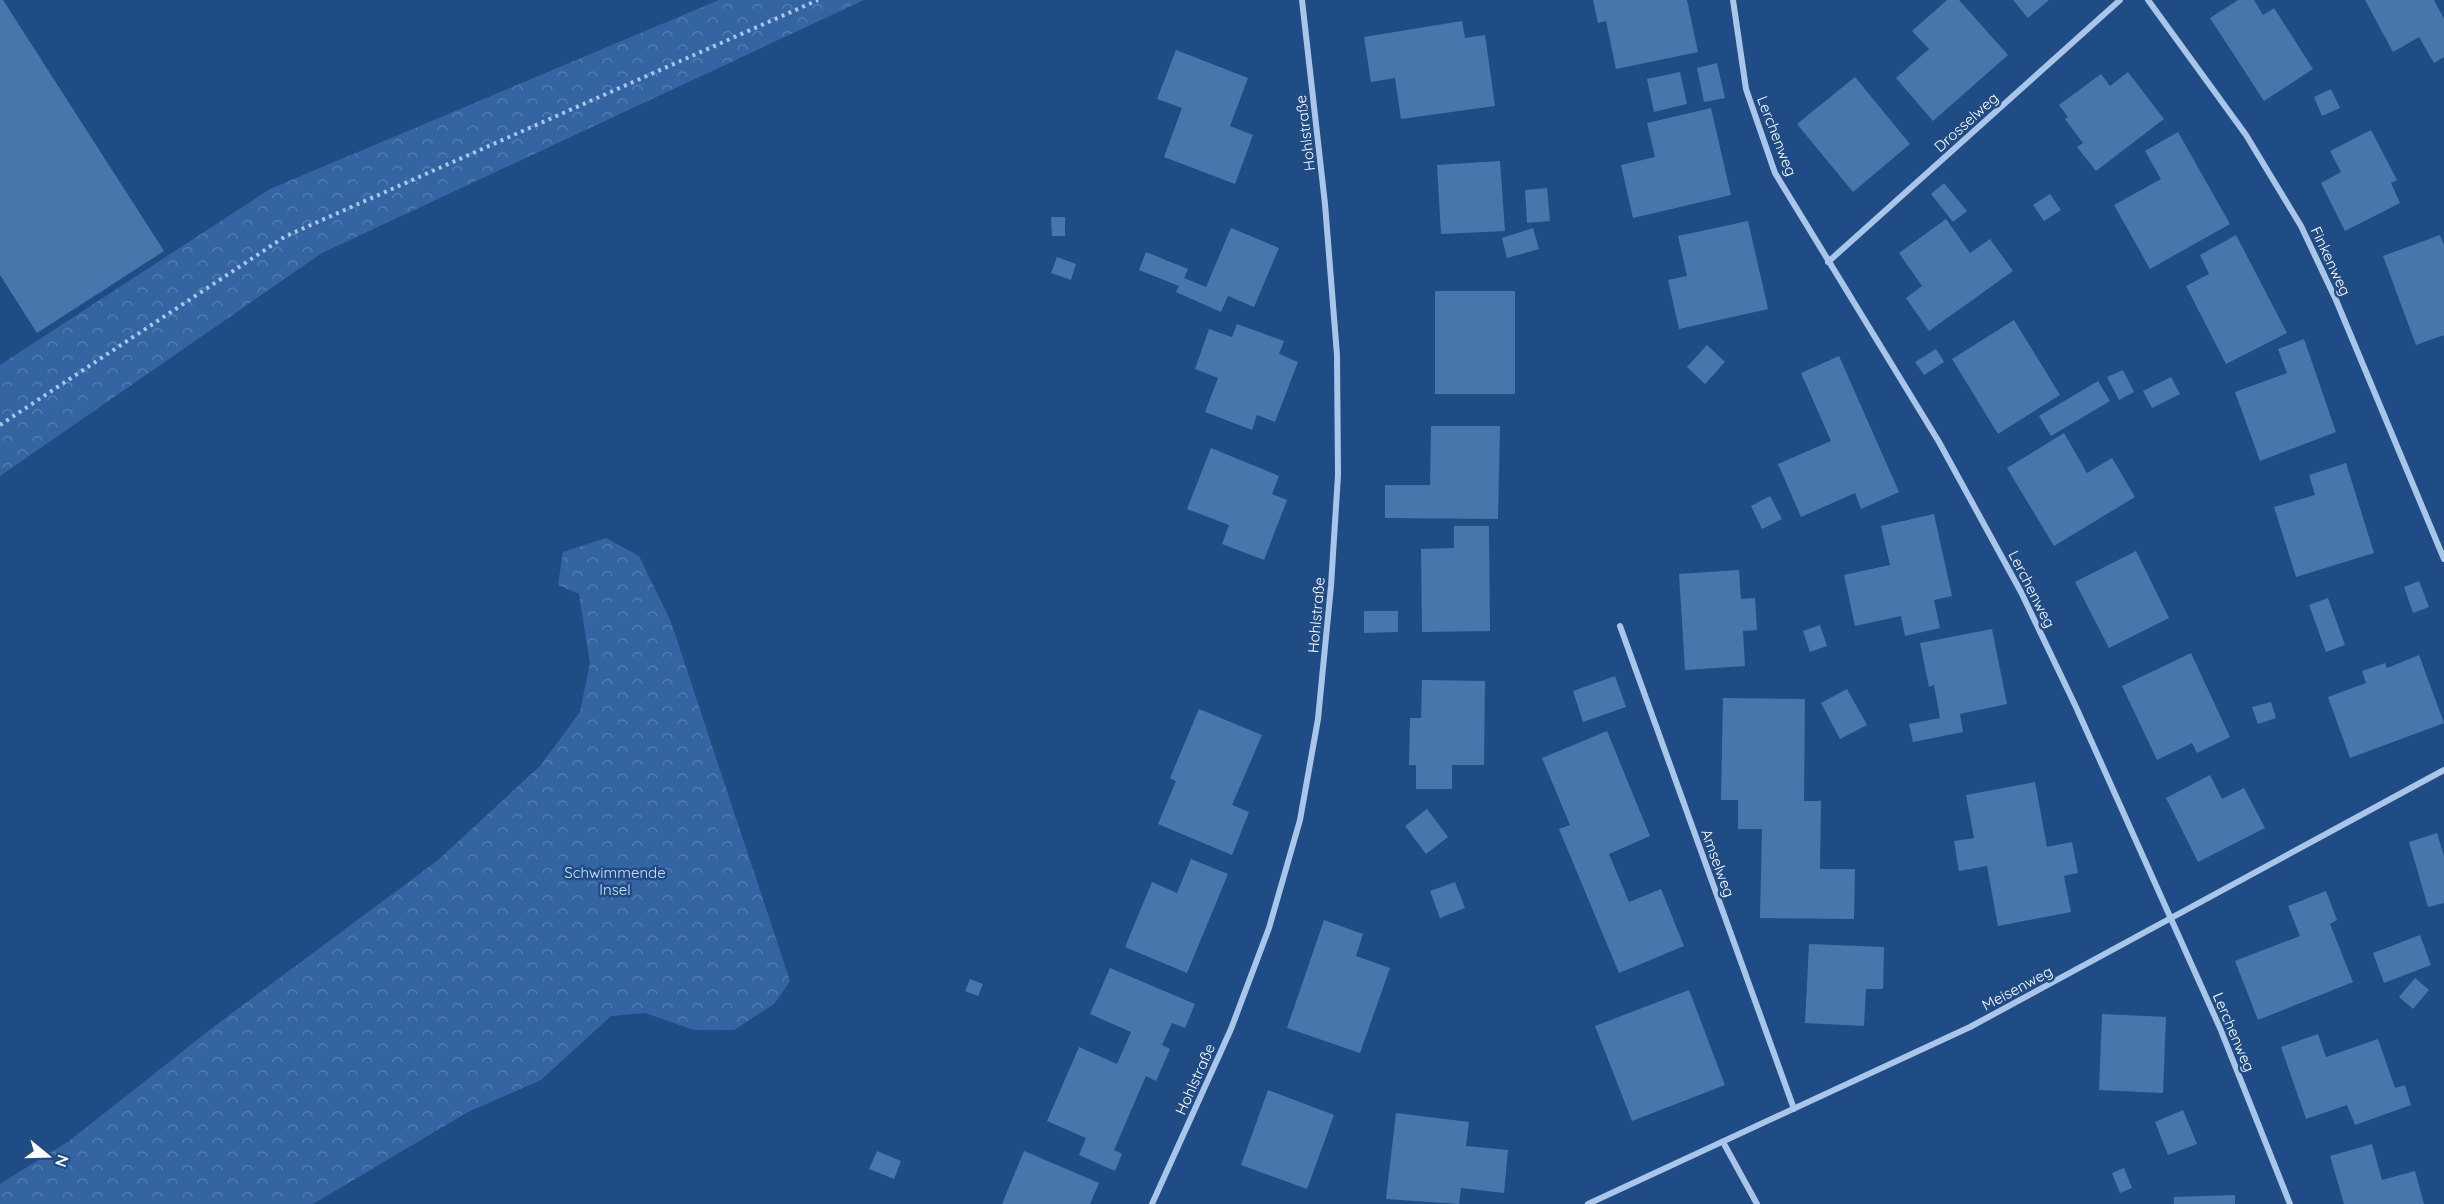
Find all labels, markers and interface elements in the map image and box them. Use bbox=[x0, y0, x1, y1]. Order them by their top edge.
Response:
street label: Drosselweg bbox=[1930, 88, 2002, 156]
street label: Lerchenweg bbox=[1753, 93, 1801, 179]
street label: Hohlstraße bbox=[1291, 94, 1319, 172]
street label: Finkenweg bbox=[2307, 223, 2355, 299]
street label: Lerchenweg bbox=[2004, 547, 2060, 631]
street label: Hohlstraße bbox=[1303, 576, 1329, 654]
street label: Amselweg bbox=[1697, 826, 1739, 900]
park label: Schwimmende Insel bbox=[564, 863, 666, 899]
street label: Meisenweg bbox=[1978, 961, 2056, 1015]
street label: Lerchenweg bbox=[2209, 989, 2259, 1075]
street label: Hohlstraße bbox=[1171, 1040, 1219, 1118]
north arrow bbox=[18, 1126, 78, 1186]
text: N bbox=[51, 1152, 74, 1170]

